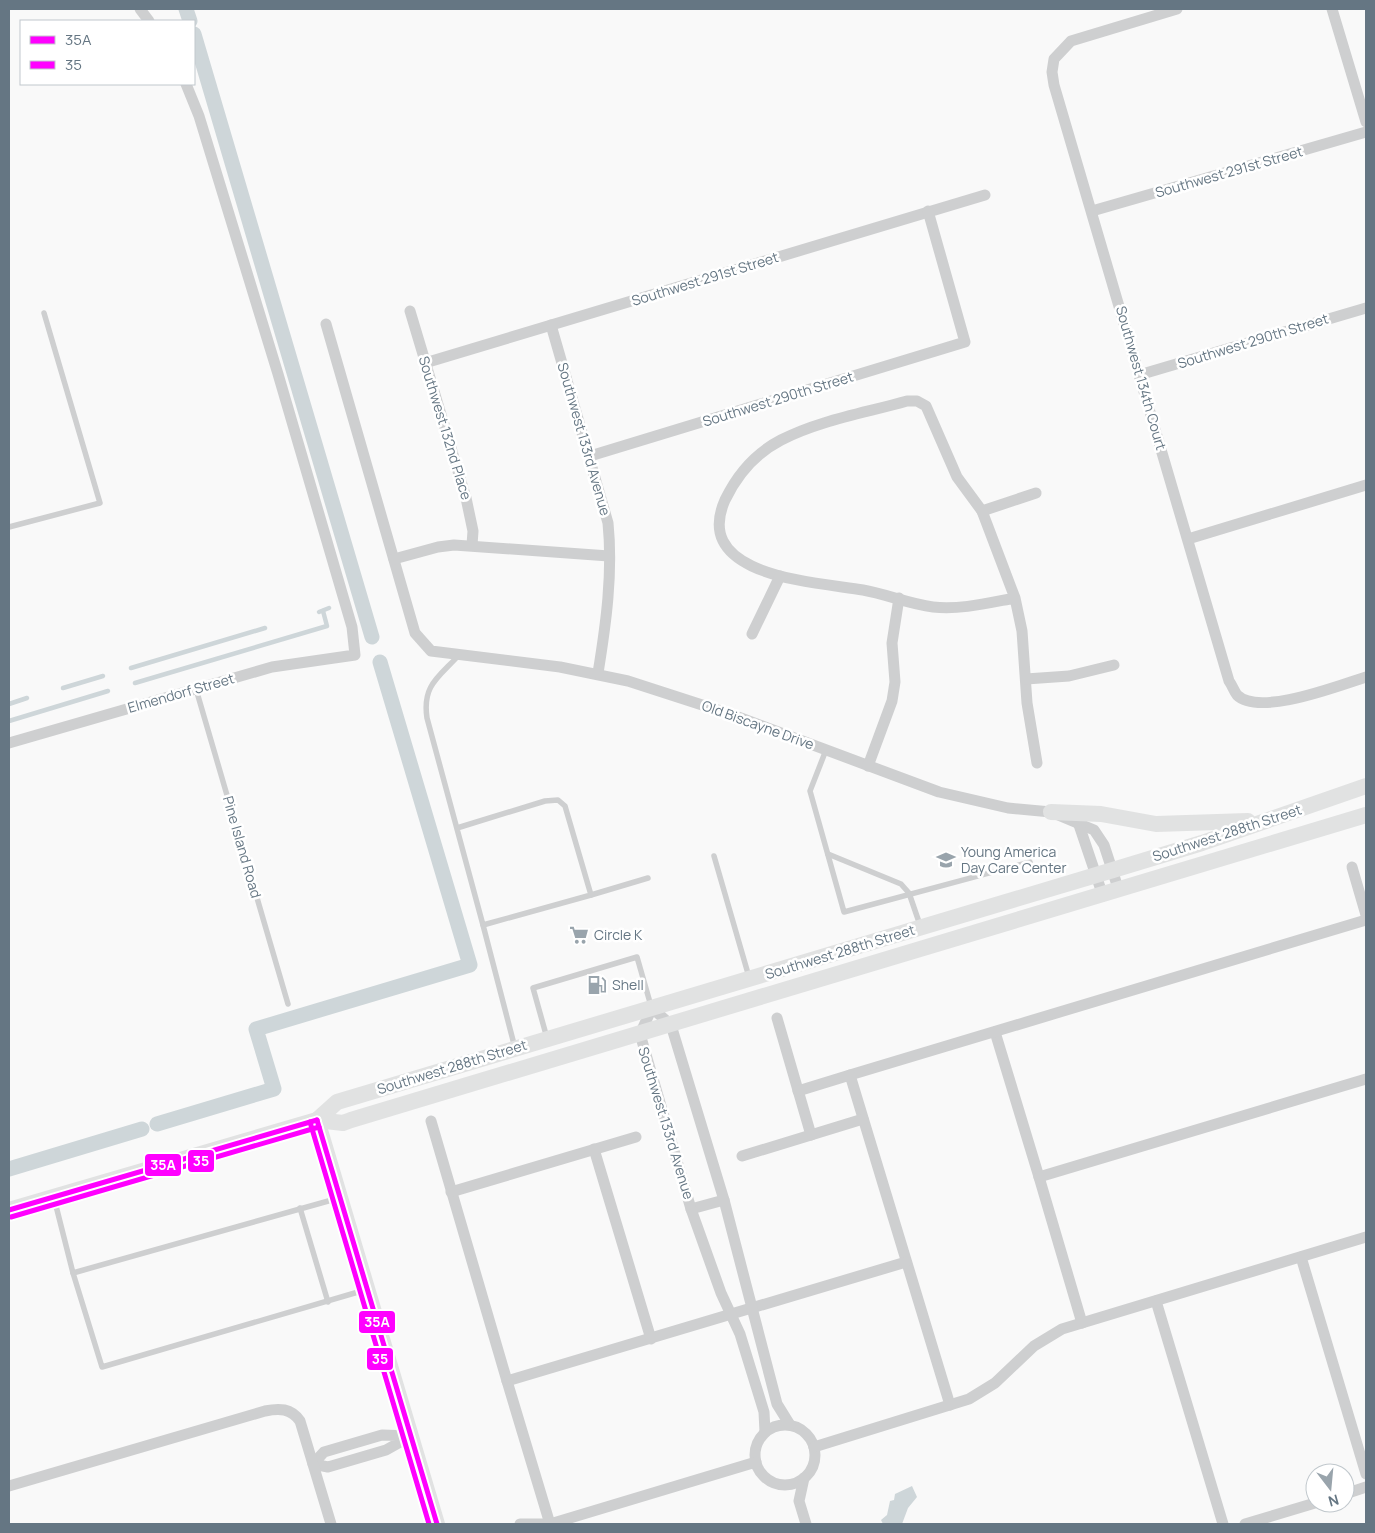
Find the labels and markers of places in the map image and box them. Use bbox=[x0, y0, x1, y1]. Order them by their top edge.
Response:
place label: Young America Day Care Center bbox=[961, 842, 1067, 877]
school or university icon: Young America Day Care Center bbox=[935, 849, 957, 871]
supermarket icon: Circle K bbox=[568, 924, 590, 946]
place label: Circle K bbox=[594, 925, 643, 944]
fuel station icon: Shell bbox=[586, 974, 608, 996]
place label: Shell bbox=[612, 975, 644, 994]

